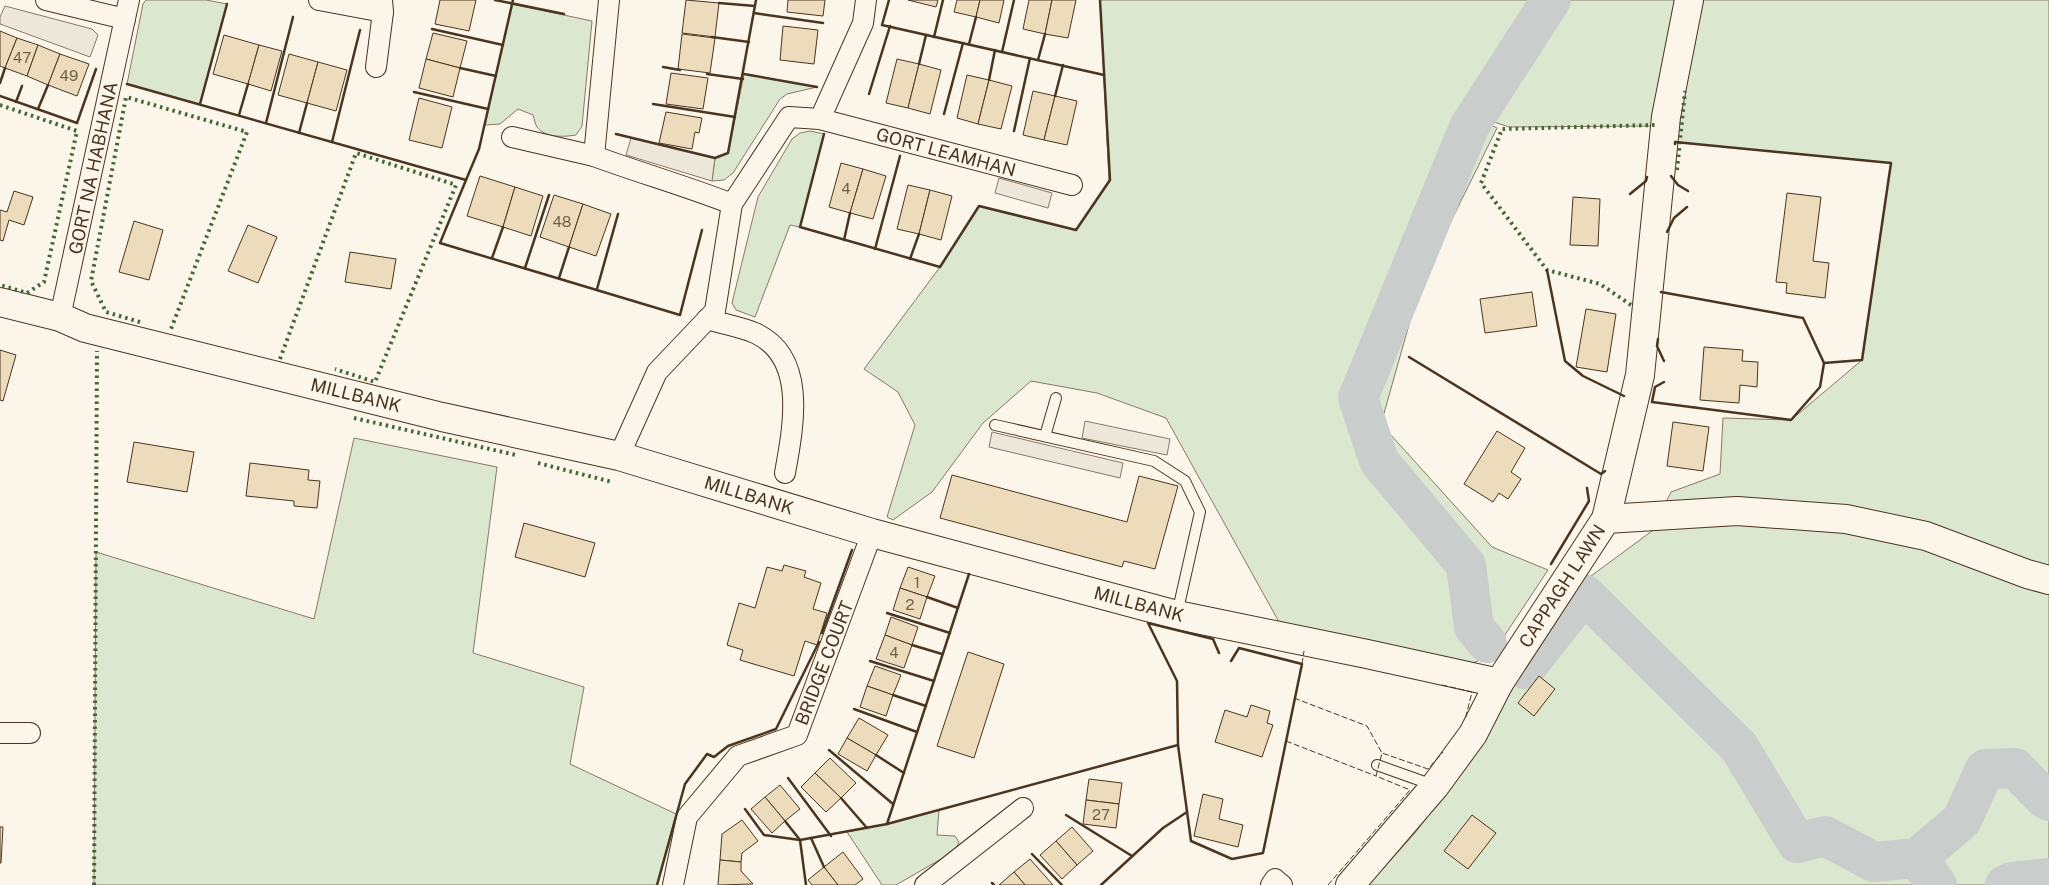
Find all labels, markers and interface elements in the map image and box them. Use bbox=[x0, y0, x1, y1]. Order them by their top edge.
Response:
house number: 47 bbox=[13, 49, 31, 66]
house number: 49 bbox=[60, 67, 78, 84]
street label: GORT NA HABHANA bbox=[64, 80, 122, 256]
street label: GORT LEAMHAN bbox=[874, 123, 1018, 181]
house number: 4 bbox=[841, 180, 851, 197]
house number: 48 bbox=[552, 213, 572, 230]
street label: MILLBANK bbox=[309, 374, 403, 416]
street label: MILLBANK bbox=[702, 471, 796, 519]
street label: CAPPAGH LAWN bbox=[1514, 521, 1610, 651]
house number: 1 bbox=[914, 574, 920, 591]
street label: MILLBANK bbox=[1092, 582, 1186, 626]
house number: 2 bbox=[906, 596, 915, 613]
street label: BRIDGE COURT bbox=[791, 598, 857, 728]
house number: 4 bbox=[889, 644, 899, 661]
house number: 27 bbox=[1092, 806, 1110, 823]

